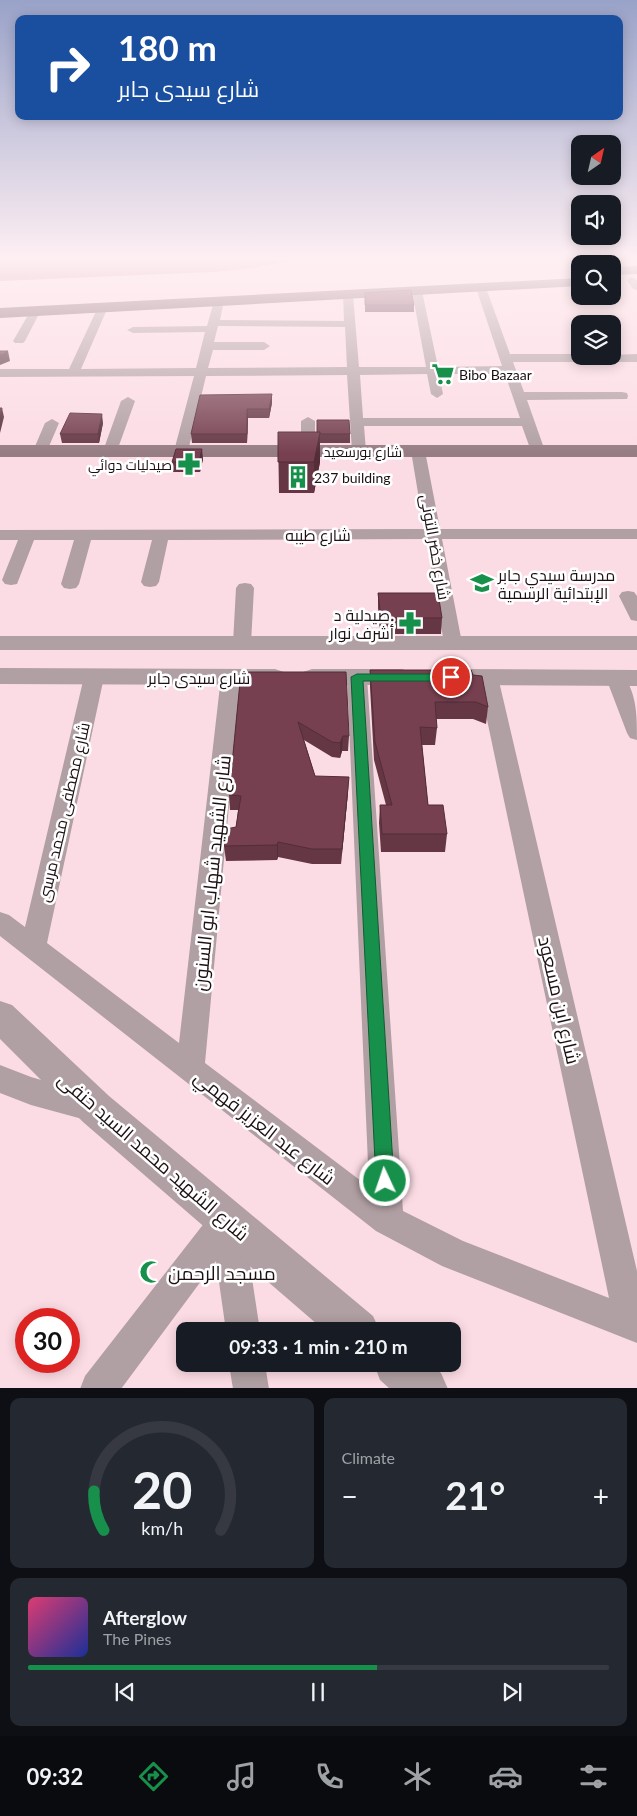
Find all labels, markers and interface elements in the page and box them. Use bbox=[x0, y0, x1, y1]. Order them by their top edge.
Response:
text: 180 m bbox=[118, 26, 217, 68]
icon: right bbox=[35, 35, 100, 100]
text: شارع سيدى جابر bbox=[118, 75, 259, 102]
north arrow bbox=[571, 135, 621, 185]
map controls bbox=[571, 135, 621, 365]
button: sound bbox=[571, 195, 621, 245]
button: search bbox=[571, 255, 621, 305]
button: layers bbox=[571, 315, 621, 365]
supermarket icon: Bibo Bazaar bbox=[430, 361, 456, 387]
place label: Bibo Bazaar bbox=[459, 366, 532, 383]
street label: شارع بورسعيد bbox=[324, 443, 402, 461]
pharmacy icon: صيدليات دوائي bbox=[176, 451, 202, 477]
place label: صيدليات دوائي bbox=[88, 456, 172, 477]
building icon: 237 building bbox=[285, 464, 311, 490]
place label: 237 building bbox=[314, 469, 391, 486]
street label: شارع خضر التونى bbox=[414, 493, 455, 602]
street label: شارع طيبه bbox=[285, 525, 351, 547]
place label: مدرسة سيدي جابر الإبتدائية الرسمية bbox=[497, 565, 615, 603]
school or university icon: مدرسة سيدي جابر الإبتدائية الرسمية bbox=[469, 570, 495, 596]
place label: صيدلية د. أشرف نوار bbox=[328, 605, 394, 643]
pharmacy icon: صيدلية د. أشرف نوار bbox=[397, 610, 423, 636]
pin bbox=[430, 656, 472, 698]
icon: arrive bbox=[437, 663, 465, 691]
street label: شارع سيدى جابر bbox=[147, 668, 250, 690]
street label: شارع مصطفى محمد مرسى bbox=[33, 720, 96, 904]
street label: شارع الشهيد شهاب ابو السنون bbox=[187, 754, 238, 992]
street label: شارع ابن مسعود bbox=[531, 934, 586, 1067]
street label: شارع عبد العزيز فهمي bbox=[187, 1065, 340, 1192]
street label: شارع الشهيد محمد السيد حنفى bbox=[52, 1067, 254, 1247]
position arrow bbox=[358, 1154, 410, 1206]
mosque icon: مسجد الرحمن bbox=[138, 1259, 164, 1285]
place label: مسجد الرحمن bbox=[168, 1261, 276, 1285]
speed limit sign: 30 bbox=[15, 1308, 80, 1373]
text: 09:33 · 1 min · 210 m bbox=[229, 1335, 408, 1358]
text: Climate bbox=[342, 1448, 395, 1467]
text: 20 bbox=[132, 1458, 192, 1520]
text: 21° bbox=[445, 1472, 505, 1518]
text: − bbox=[342, 1479, 358, 1513]
text: + bbox=[593, 1479, 609, 1513]
text: km/h bbox=[141, 1517, 183, 1539]
text: Afterglow bbox=[103, 1606, 187, 1629]
text: The Pines bbox=[103, 1629, 172, 1648]
icon: previous bbox=[111, 1678, 139, 1706]
icon: pause bbox=[304, 1678, 332, 1706]
icon: next bbox=[498, 1678, 526, 1706]
icon: directions bbox=[136, 1759, 171, 1794]
icon: music bbox=[224, 1759, 259, 1794]
icon: phone bbox=[312, 1759, 347, 1794]
icon: climate bbox=[400, 1759, 435, 1794]
icon: car bbox=[488, 1759, 523, 1794]
icon: filters bbox=[576, 1759, 611, 1794]
text: 09:32 bbox=[26, 1763, 83, 1790]

